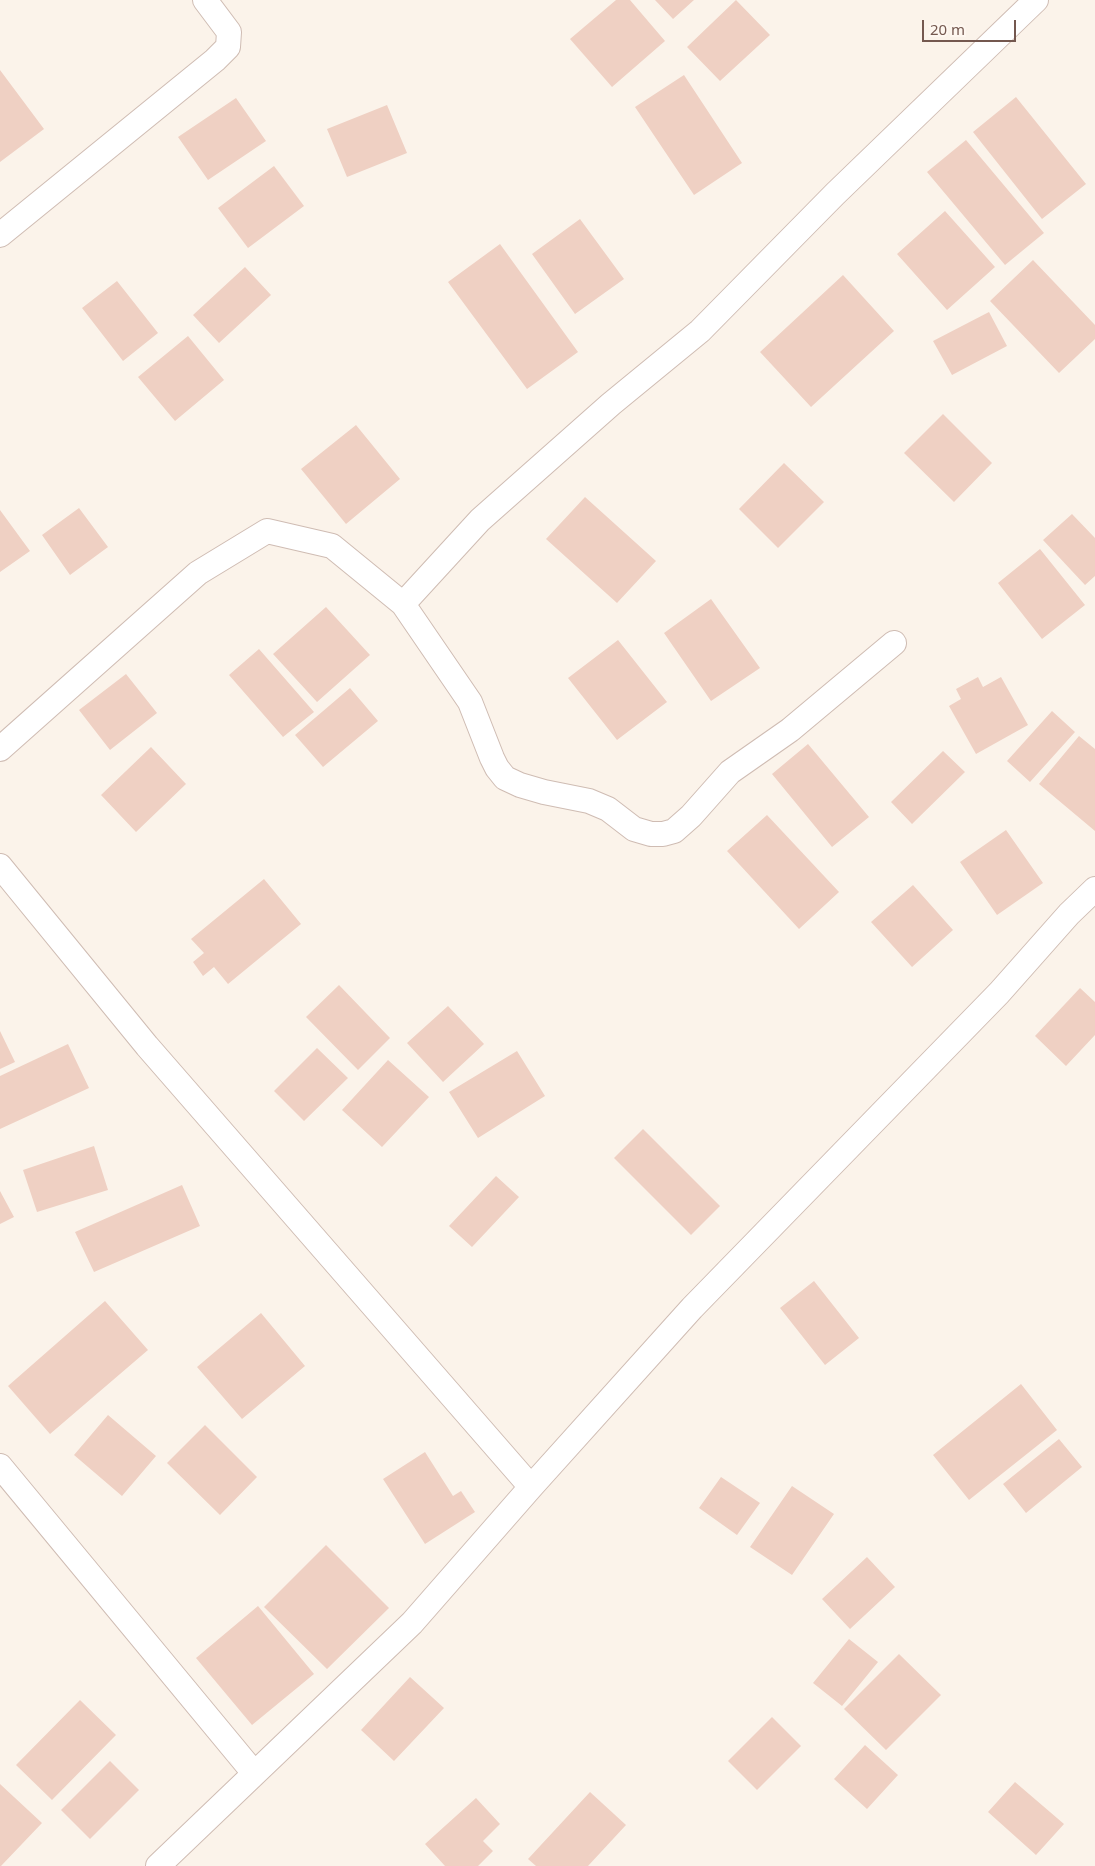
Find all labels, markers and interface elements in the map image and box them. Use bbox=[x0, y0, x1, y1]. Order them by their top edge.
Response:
scale bar bbox=[925, 10, 1019, 42]
text: 20 m bbox=[930, 19, 965, 39]

